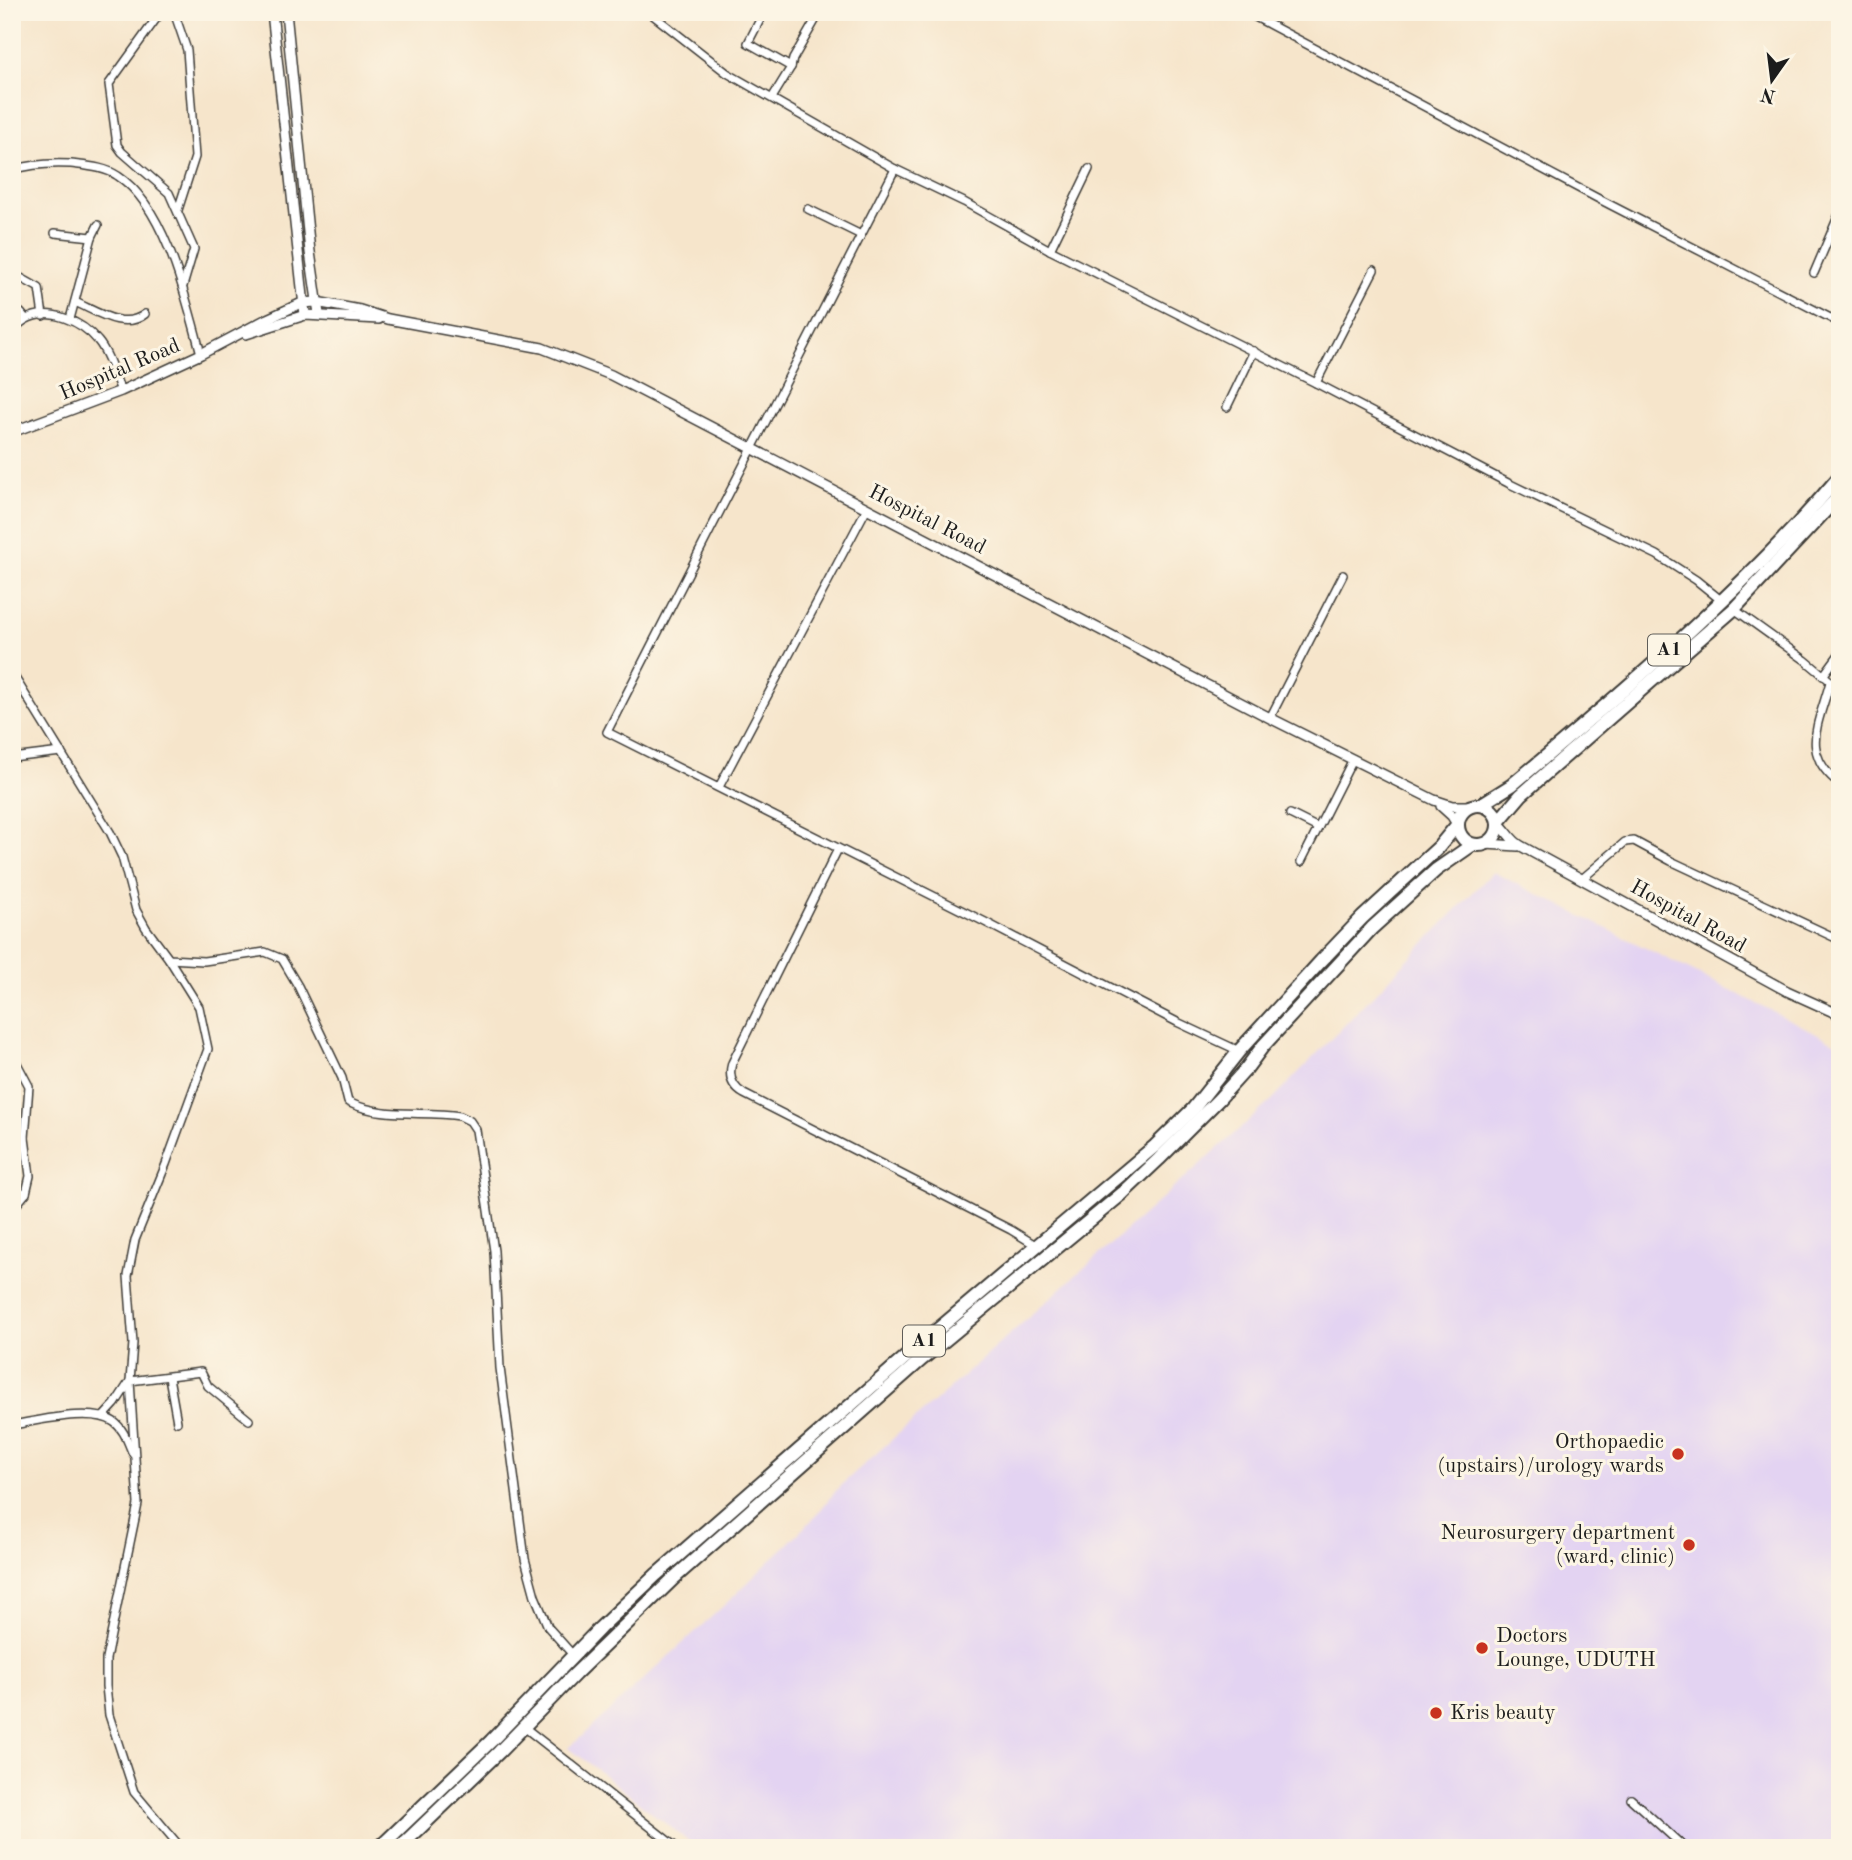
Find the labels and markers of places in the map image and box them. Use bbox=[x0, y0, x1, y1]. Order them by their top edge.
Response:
place label: Orthopaedic (upstairs)/urology wards bbox=[1437, 1432, 1664, 1477]
marker: Orthopaedic (upstairs)/urology wards bbox=[1670, 1446, 1686, 1462]
place label: Neurosurgery department (ward, clinic) bbox=[1441, 1523, 1675, 1568]
marker: Neurosurgery department (ward, clinic) bbox=[1681, 1537, 1697, 1553]
place label: Doctors Lounge, UDUTH bbox=[1496, 1626, 1656, 1671]
marker: Doctors Lounge, UDUTH bbox=[1474, 1640, 1490, 1656]
place label: Kris beauty bbox=[1450, 1703, 1556, 1724]
marker: Kris beauty bbox=[1428, 1705, 1444, 1721]

